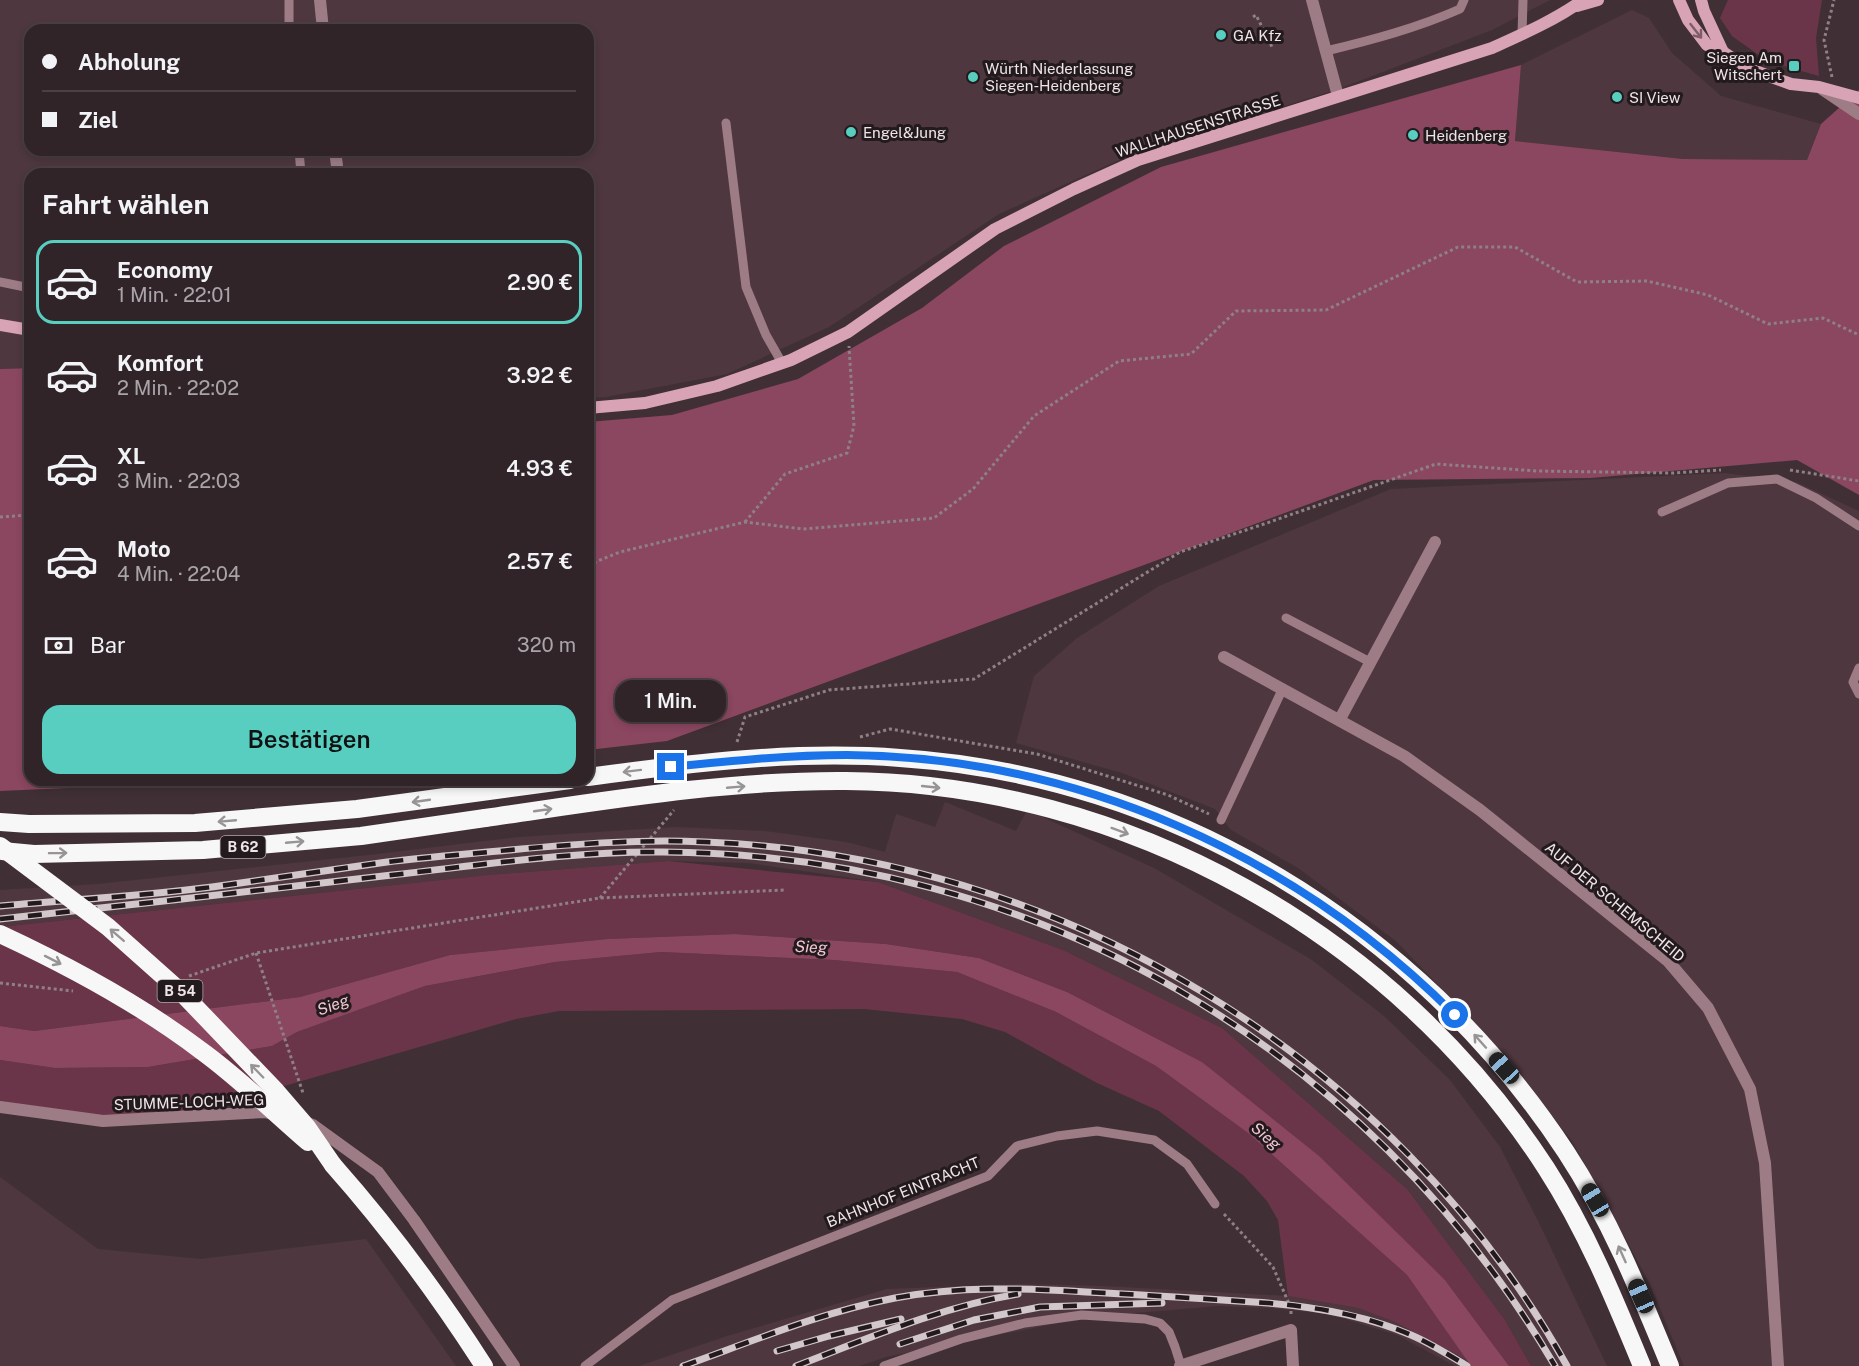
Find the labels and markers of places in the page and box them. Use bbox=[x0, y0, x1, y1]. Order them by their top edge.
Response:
place label: GA Kfz bbox=[1233, 27, 1281, 44]
marker: GA Kfz bbox=[1214, 28, 1228, 42]
place label: Siegen Am Witschert bbox=[1706, 49, 1782, 83]
marker: Siegen Am Witschert bbox=[1787, 59, 1801, 73]
place label: Würth Niederlassung Siegen-Heidenberg bbox=[985, 60, 1133, 94]
marker: Würth Niederlassung Siegen-Heidenberg bbox=[966, 70, 980, 84]
place label: SI View bbox=[1629, 89, 1681, 106]
marker: SI View bbox=[1610, 90, 1624, 104]
place label: Engel&Jung bbox=[863, 124, 946, 141]
marker: Engel&Jung bbox=[844, 125, 858, 139]
place label: Heidenberg bbox=[1425, 127, 1507, 144]
marker: Heidenberg bbox=[1406, 128, 1420, 142]

